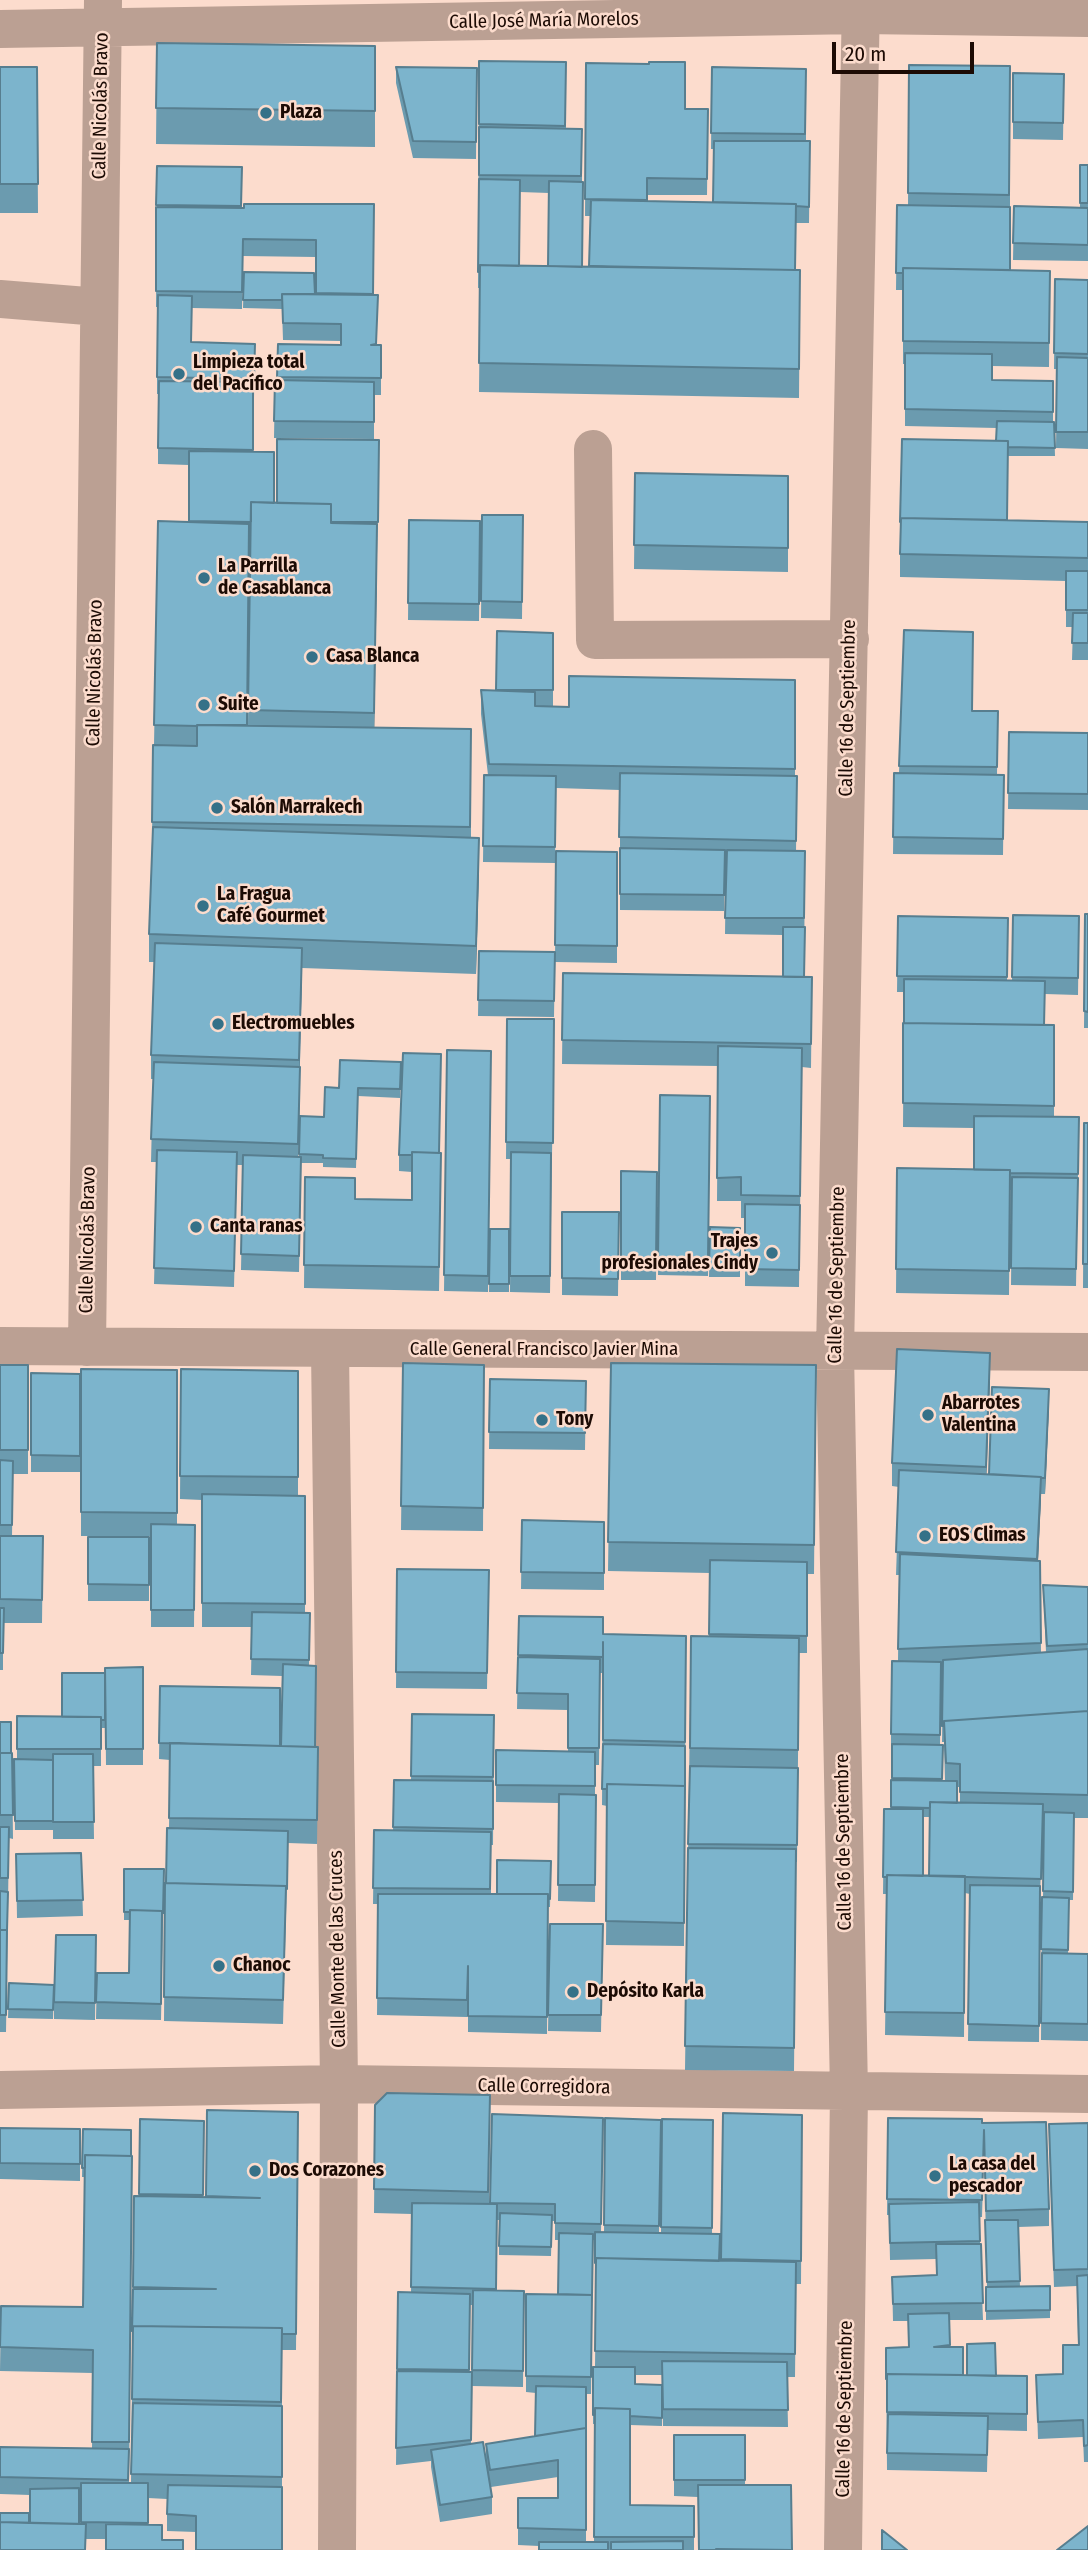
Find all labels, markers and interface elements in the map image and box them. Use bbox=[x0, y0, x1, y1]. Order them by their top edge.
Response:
street label: Calle José María Morelos bbox=[449, 8, 639, 34]
scale bar bbox=[836, 28, 978, 72]
street label: Calle Nicolás Bravo bbox=[88, 32, 114, 180]
text: 20 m bbox=[845, 41, 886, 67]
place label: Plaza bbox=[280, 102, 322, 124]
marker: Plaza bbox=[258, 105, 274, 121]
place label: Limpieza total del Pacífico bbox=[193, 352, 305, 396]
marker: Limpieza total del Pacífico bbox=[171, 366, 187, 382]
place label: La Parrilla de Casablanca bbox=[218, 556, 331, 600]
marker: La Parrilla de Casablanca bbox=[196, 570, 212, 586]
street label: Calle Nicolás Bravo bbox=[82, 599, 108, 747]
street label: Calle 16 de Septiembre bbox=[835, 619, 861, 797]
place label: Casa Blanca bbox=[326, 646, 419, 668]
marker: Casa Blanca bbox=[304, 649, 320, 665]
place label: Suite bbox=[218, 694, 259, 716]
marker: Suite bbox=[196, 697, 212, 713]
place label: Salón Marrakech bbox=[231, 797, 362, 819]
marker: Salón Marrakech bbox=[209, 800, 225, 816]
place label: La Fragua Café Gourmet bbox=[217, 884, 325, 928]
marker: La Fragua Café Gourmet bbox=[195, 898, 211, 914]
place label: Electromuebles bbox=[232, 1013, 354, 1035]
marker: Electromuebles bbox=[210, 1016, 226, 1032]
street label: Calle Nicolás Bravo bbox=[75, 1166, 101, 1314]
street label: Calle 16 de Septiembre bbox=[824, 1186, 850, 1364]
place label: Canta ranas bbox=[210, 1216, 303, 1238]
marker: Canta ranas bbox=[188, 1219, 204, 1235]
place label: Trajes profesionales Cindy bbox=[602, 1231, 758, 1275]
marker: Trajes profesionales Cindy bbox=[764, 1245, 780, 1261]
street label: Calle General Francisco Javier Mina bbox=[410, 1339, 678, 1361]
place label: Abarrotes Valentina bbox=[942, 1393, 1020, 1437]
marker: Abarrotes Valentina bbox=[920, 1407, 936, 1423]
place label: Tony bbox=[556, 1409, 593, 1431]
marker: Tony bbox=[534, 1412, 550, 1428]
place label: EOS Climas bbox=[939, 1525, 1026, 1547]
marker: EOS Climas bbox=[917, 1528, 933, 1544]
street label: Calle 16 de Septiembre bbox=[831, 1753, 857, 1931]
street label: Calle Monte de las Cruces bbox=[325, 1850, 351, 2048]
place label: Chanoc bbox=[233, 1955, 291, 1977]
marker: Chanoc bbox=[211, 1958, 227, 1974]
place label: Depósito Karla bbox=[587, 1981, 704, 2003]
marker: Depósito Karla bbox=[565, 1984, 581, 2000]
street label: Calle Corregidora bbox=[477, 2074, 611, 2100]
place label: La casa del pescador bbox=[949, 2154, 1035, 2198]
place label: Dos Corazones bbox=[269, 2160, 384, 2182]
marker: Dos Corazones bbox=[247, 2163, 263, 2179]
marker: La casa del pescador bbox=[927, 2168, 943, 2184]
street label: Calle 16 de Septiembre bbox=[832, 2320, 858, 2498]

